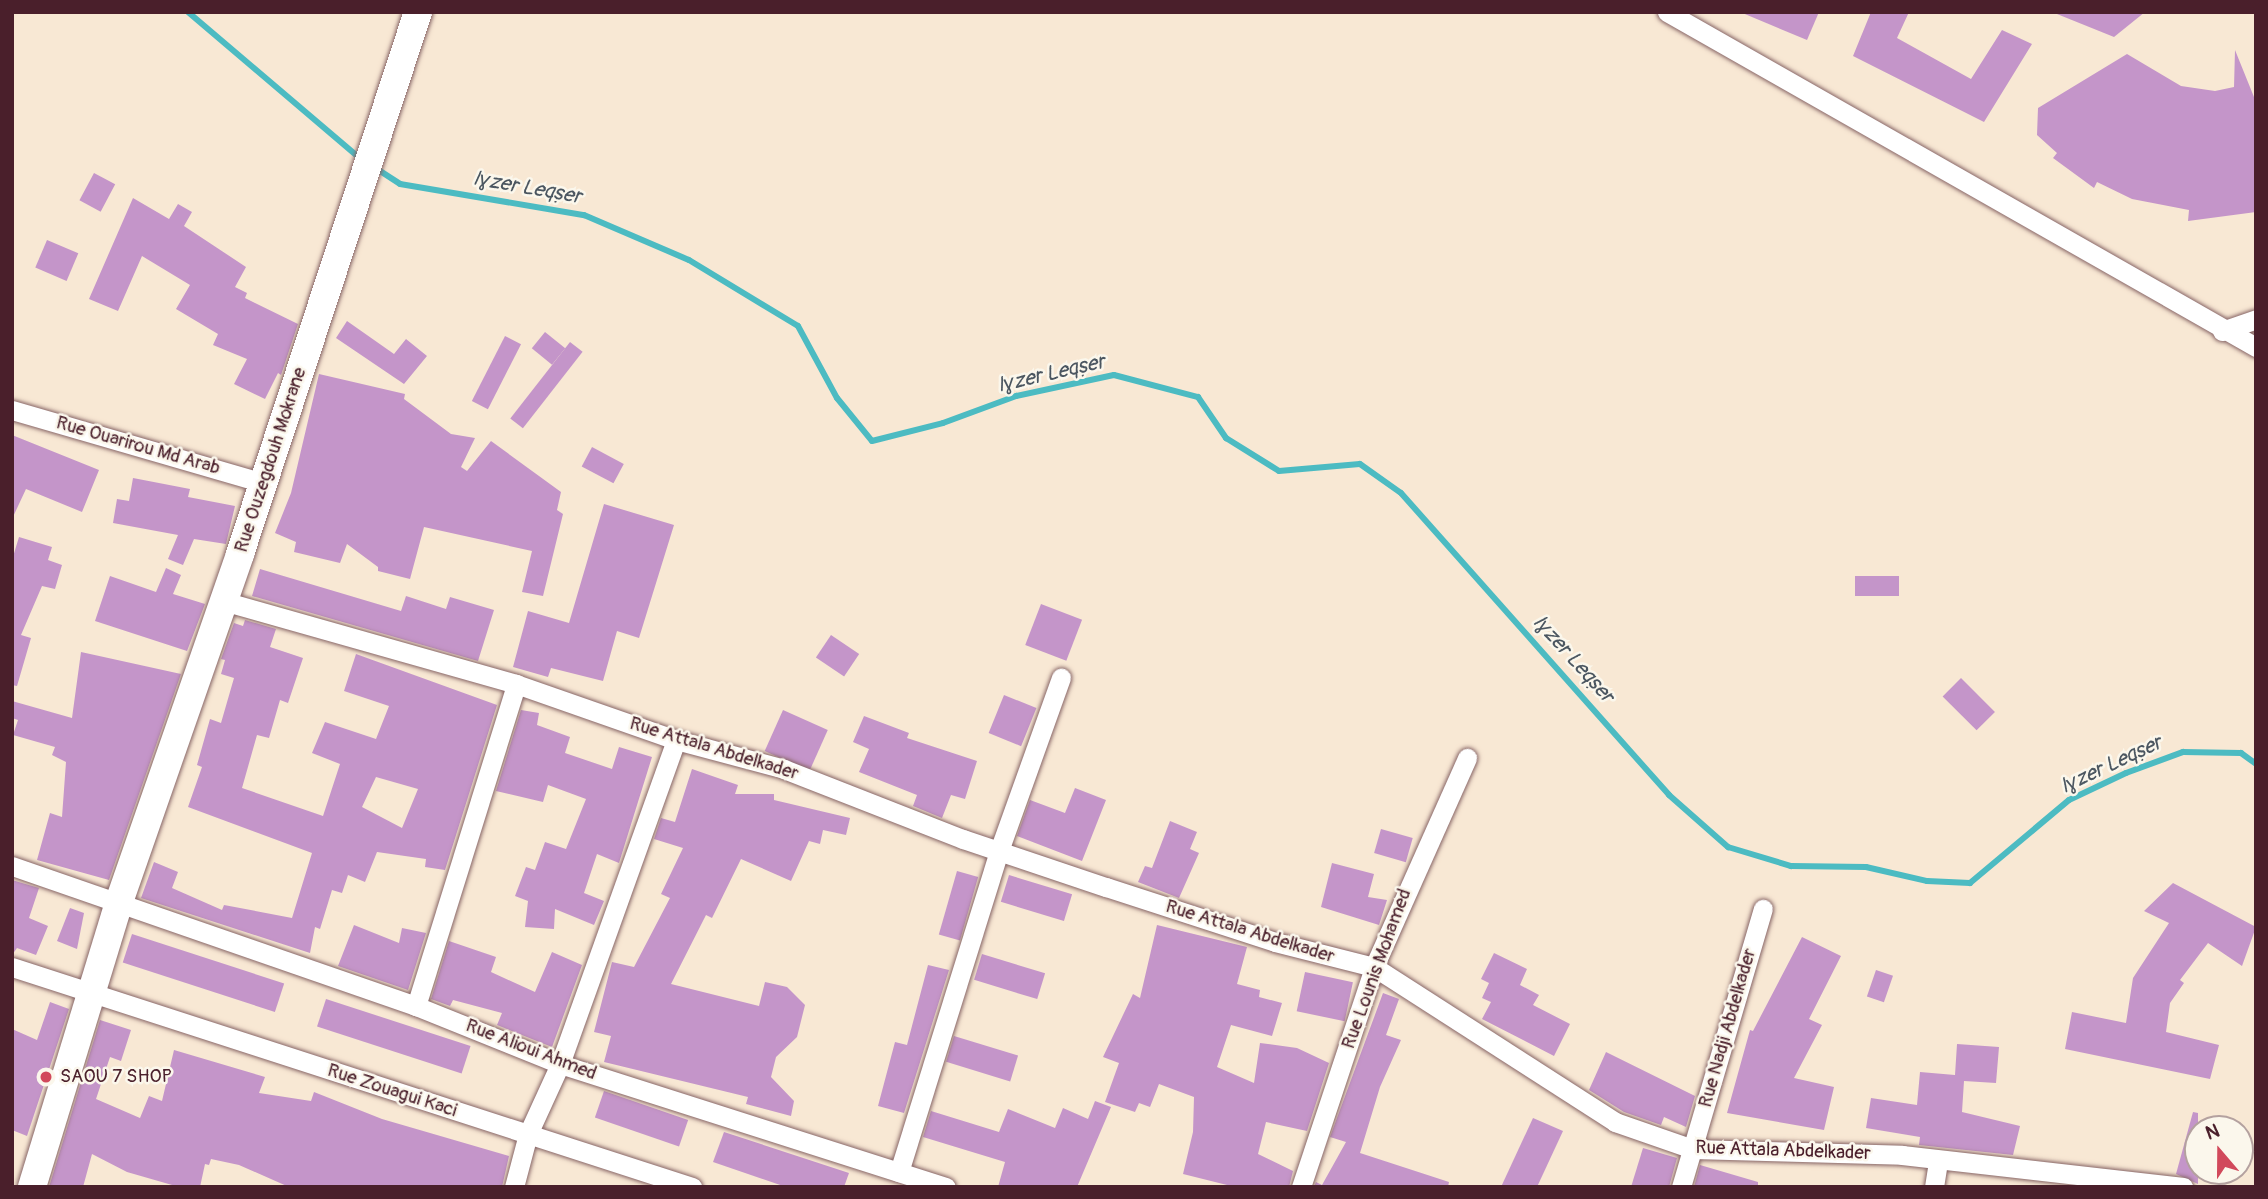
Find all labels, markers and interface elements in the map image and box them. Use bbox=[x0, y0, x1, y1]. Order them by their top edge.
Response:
water label: Iɣzer Leqṣer bbox=[471, 166, 583, 210]
water label: Iɣzer Leqṣer bbox=[995, 349, 1107, 399]
street label: Rue Ouzegdouh Mokrane bbox=[230, 365, 312, 555]
street label: Rue Ouarirou Md Arab bbox=[53, 412, 223, 480]
water label: Iɣzer Leqṣer bbox=[1527, 610, 1619, 708]
street label: Rue Attala Abdelkader bbox=[627, 712, 801, 786]
water label: Iɣzer Leqṣer bbox=[2056, 730, 2166, 800]
street label: Rue Lounis Mohamed bbox=[1337, 886, 1417, 1052]
street label: Rue Attala Abdelkader bbox=[1163, 895, 1337, 969]
street label: Rue Nadji Abdelkader bbox=[1694, 946, 1762, 1110]
street label: Rue Alioui Ahmed bbox=[462, 1015, 600, 1085]
street label: Rue Zouagui Kaci bbox=[324, 1059, 460, 1123]
place label: SAOU 7 SHOP bbox=[60, 1066, 172, 1088]
marker: SAOU 7 SHOP bbox=[38, 1069, 54, 1085]
north arrow bbox=[2184, 1115, 2254, 1185]
text: N bbox=[2202, 1119, 2223, 1146]
street label: Rue Attala Abdelkader bbox=[1695, 1137, 1871, 1165]

